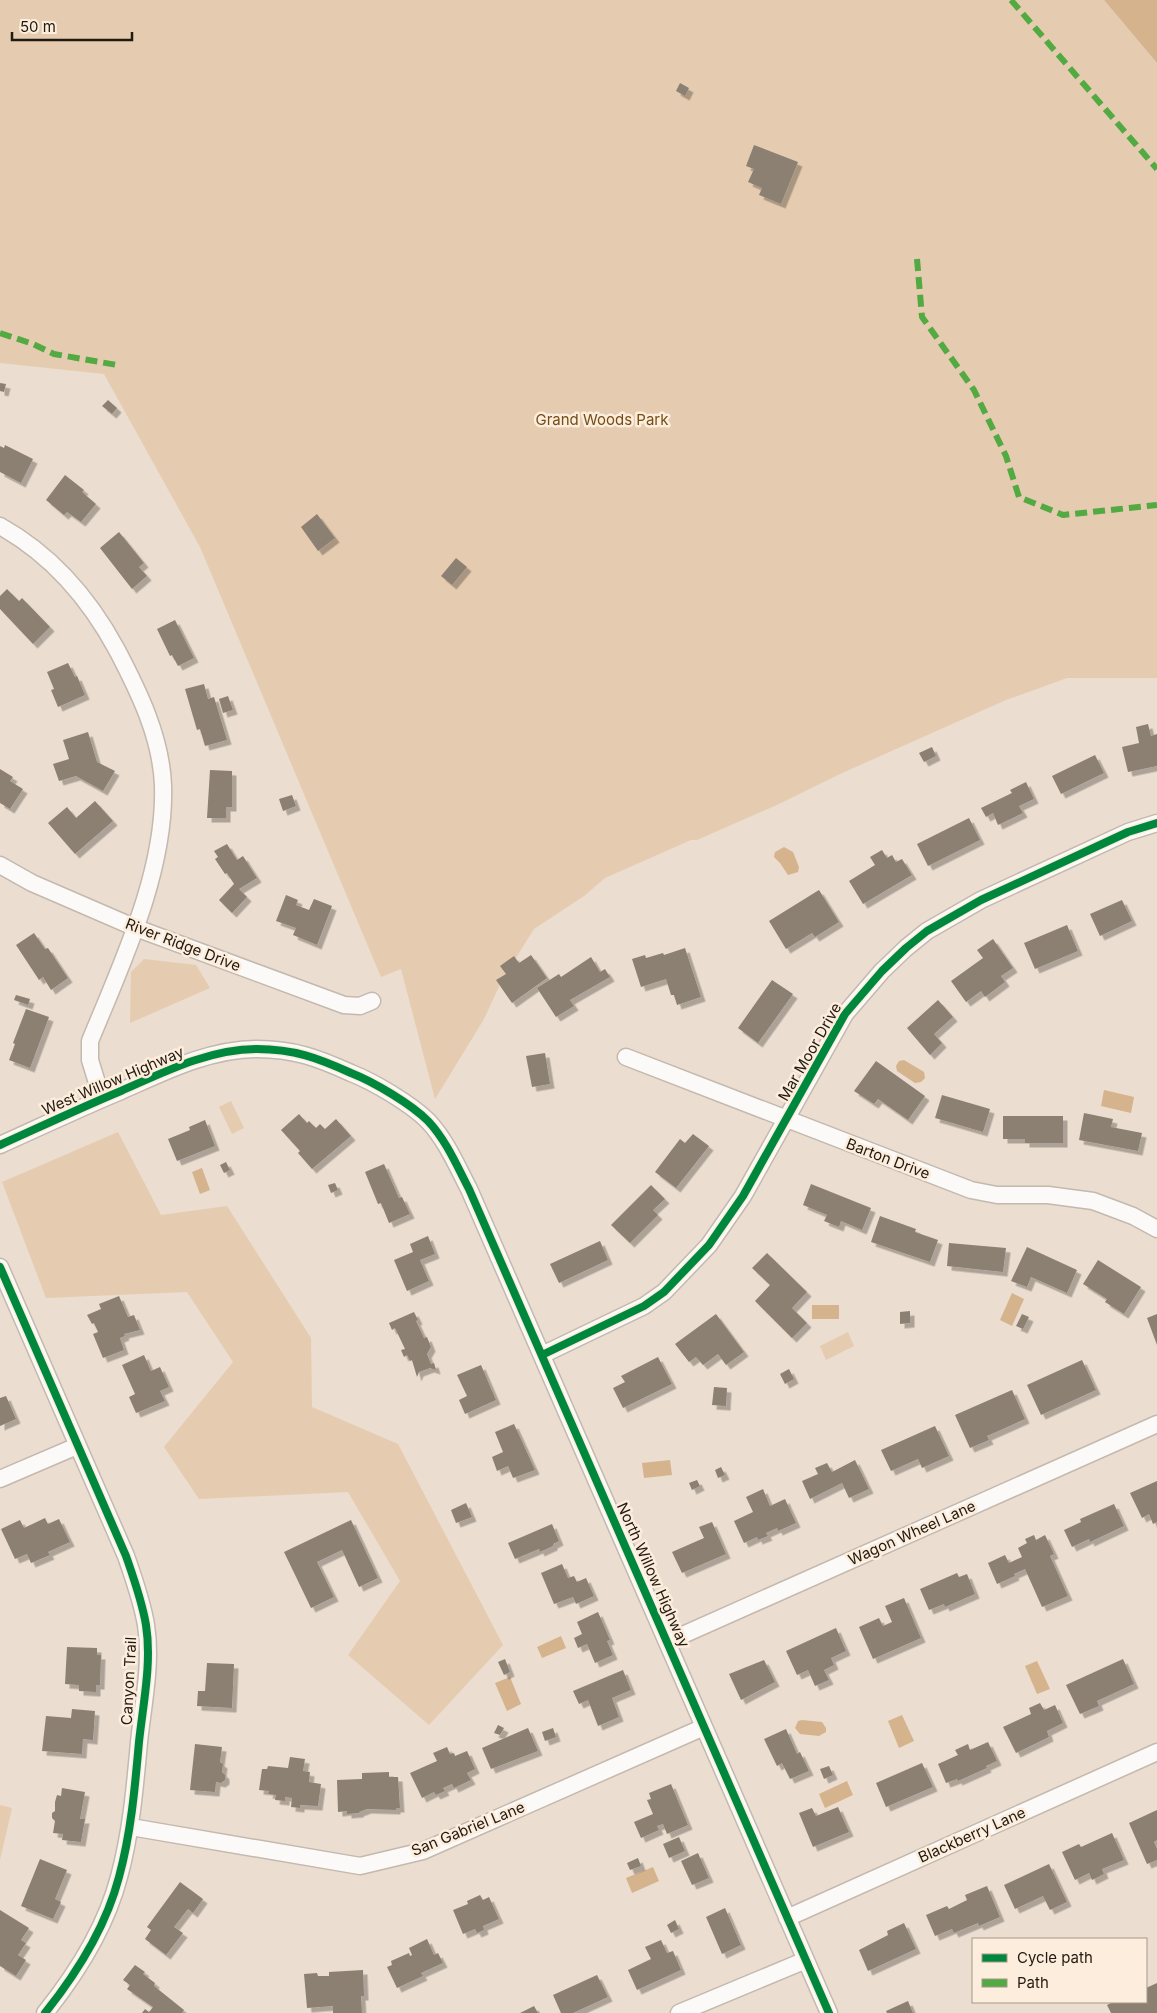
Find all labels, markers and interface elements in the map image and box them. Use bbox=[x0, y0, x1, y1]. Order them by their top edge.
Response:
scale bar bbox=[12, 10, 132, 42]
text: 50 m bbox=[20, 17, 56, 36]
park label: Grand Woods Park bbox=[536, 410, 669, 429]
street label: River Ridge Drive bbox=[123, 914, 243, 975]
street label: Mar Moor Drive bbox=[774, 999, 845, 1104]
street label: West Willow Highway bbox=[39, 1042, 187, 1119]
street label: Barton Drive bbox=[844, 1134, 933, 1183]
street label: Wagon Wheel Lane bbox=[845, 1496, 978, 1569]
street label: North Willow Highway bbox=[613, 1499, 694, 1651]
street label: Canyon Trail bbox=[117, 1636, 140, 1726]
street label: San Gabriel Lane bbox=[408, 1797, 527, 1860]
street label: Blackberry Lane bbox=[915, 1802, 1028, 1867]
legend bbox=[972, 1938, 1147, 2003]
text: Cycle path bbox=[1017, 1948, 1093, 1967]
text: Path bbox=[1017, 1973, 1049, 1992]

